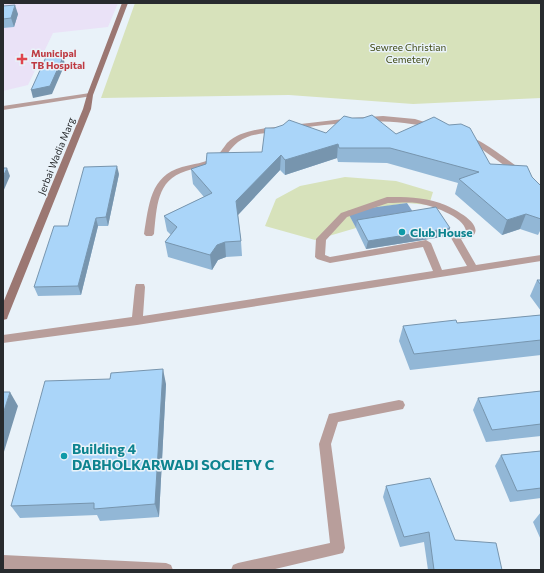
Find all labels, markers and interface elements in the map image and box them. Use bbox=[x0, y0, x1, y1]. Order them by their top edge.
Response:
park label: Sewree Christian Cemetery bbox=[370, 41, 446, 65]
place label: Municipal TB Hospital bbox=[31, 47, 85, 71]
marker: Municipal TB Hospital bbox=[16, 53, 28, 65]
street label: Jerbai Wadia Marg bbox=[35, 115, 77, 196]
place label: Club House bbox=[410, 225, 473, 239]
marker: Club House bbox=[397, 227, 407, 237]
place label: Building 4 DABHOLKARWADI SOCIETY C bbox=[72, 440, 274, 473]
marker: Building 4 DABHOLKARWADI SOCIETY C bbox=[59, 451, 69, 461]

